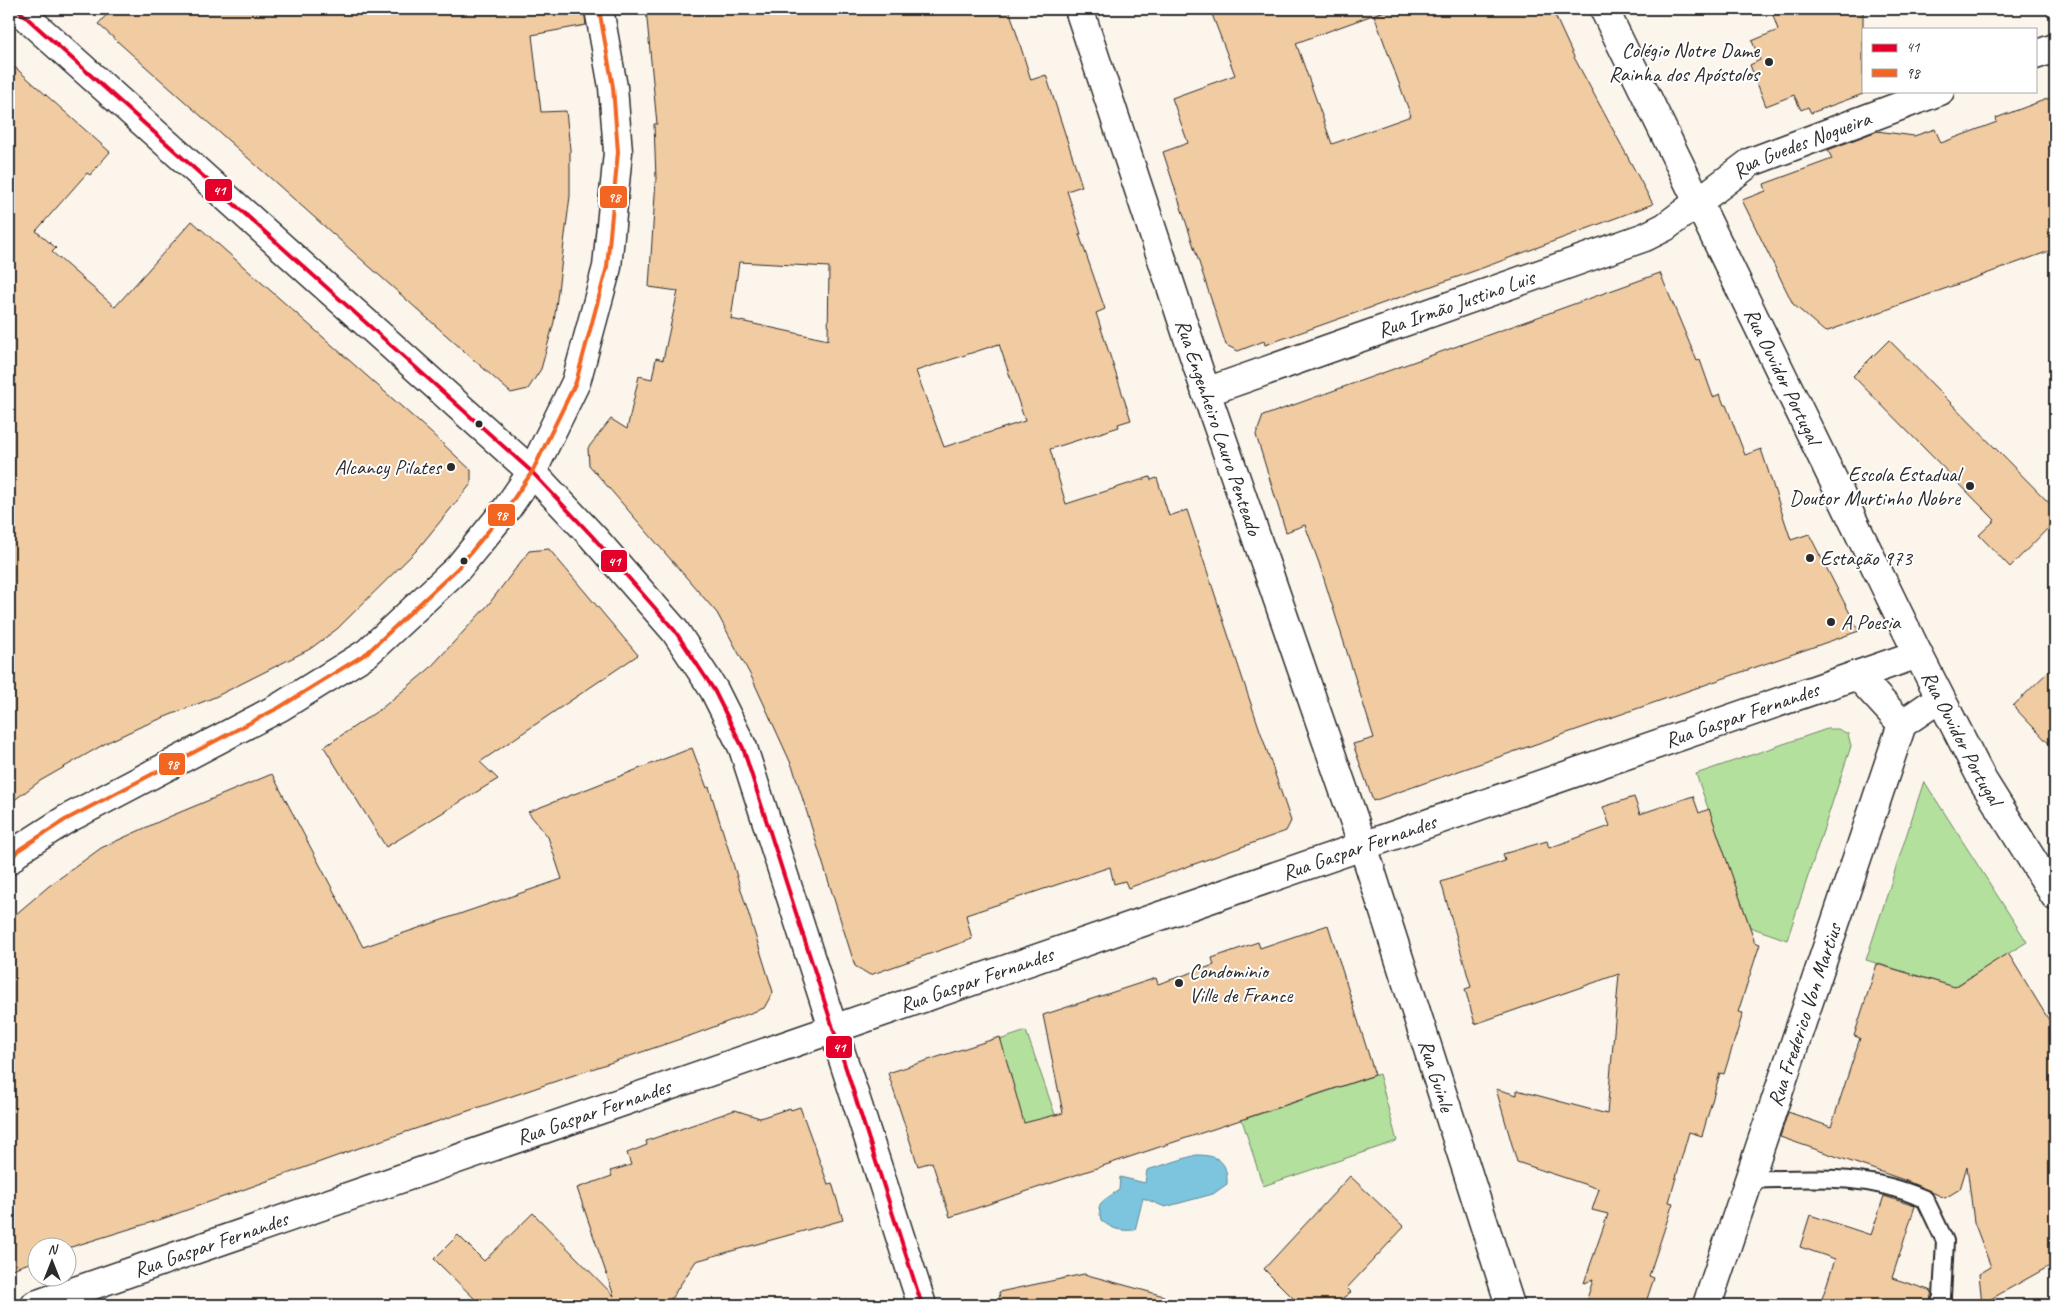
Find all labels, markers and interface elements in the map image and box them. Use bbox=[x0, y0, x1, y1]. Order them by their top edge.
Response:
legend bbox=[1862, 28, 2036, 92]
place label: Colégio Notre Dame Rainha dos Apóstolos bbox=[1609, 37, 1761, 87]
text: 41 bbox=[1906, 38, 1921, 57]
marker: Colégio Notre Dame Rainha dos Apóstolos bbox=[1763, 56, 1775, 68]
text: 98 bbox=[1906, 64, 1921, 83]
street label: Rua Guedes Nogueira bbox=[1727, 105, 1876, 185]
line badge: 41 bbox=[204, 178, 233, 202]
text: 41 bbox=[213, 182, 227, 199]
line badge: 98 bbox=[599, 185, 628, 209]
text: 98 bbox=[608, 189, 622, 206]
street label: Rua Irmão Justino Luis bbox=[1374, 264, 1539, 343]
street label: Rua Ouvidor Portugal bbox=[1739, 304, 1828, 451]
street label: Rua Engenheiro Lauro Penteado bbox=[1170, 316, 1268, 540]
unlabelled marker bbox=[474, 419, 484, 429]
place label: Alcancy Pilates bbox=[334, 454, 443, 480]
marker: Alcancy Pilates bbox=[445, 461, 457, 473]
place label: Escola Estadual Doutor Murtinho Nobre bbox=[1789, 461, 1963, 511]
marker: Escola Estadual Doutor Murtinho Nobre bbox=[1964, 480, 1976, 492]
line badge: 98 bbox=[487, 503, 516, 527]
text: 98 bbox=[495, 507, 509, 524]
place label: Estação 973 bbox=[1820, 545, 1913, 571]
line badge: 41 bbox=[600, 549, 628, 573]
marker: Estação 973 bbox=[1804, 552, 1816, 564]
text: 41 bbox=[608, 553, 622, 570]
unlabelled marker bbox=[459, 556, 469, 566]
place label: A Poesia bbox=[1841, 609, 1902, 635]
marker: A Poesia bbox=[1825, 616, 1837, 628]
street label: Rua Ouvidor Portugal bbox=[1916, 666, 2010, 813]
street label: Rua Gaspar Fernandes bbox=[1661, 676, 1824, 754]
line badge: 98 bbox=[158, 752, 186, 776]
text: 98 bbox=[166, 756, 180, 773]
street label: Rua Gaspar Fernandes bbox=[1279, 808, 1441, 886]
street label: Rua Frederico Von Martius bbox=[1762, 918, 1848, 1110]
street label: Rua Gaspar Fernandes bbox=[896, 940, 1059, 1018]
place label: Condominio Ville de France bbox=[1189, 958, 1294, 1008]
marker: Condominio Ville de France bbox=[1173, 977, 1185, 989]
line badge: 41 bbox=[825, 1035, 853, 1059]
street label: Rua Guinle bbox=[1413, 1036, 1461, 1116]
text: 41 bbox=[833, 1039, 847, 1056]
street label: Rua Gaspar Fernandes bbox=[513, 1073, 676, 1151]
street label: Rua Gaspar Fernandes bbox=[130, 1205, 293, 1283]
north arrow bbox=[28, 1236, 78, 1286]
text: N bbox=[48, 1241, 59, 1258]

